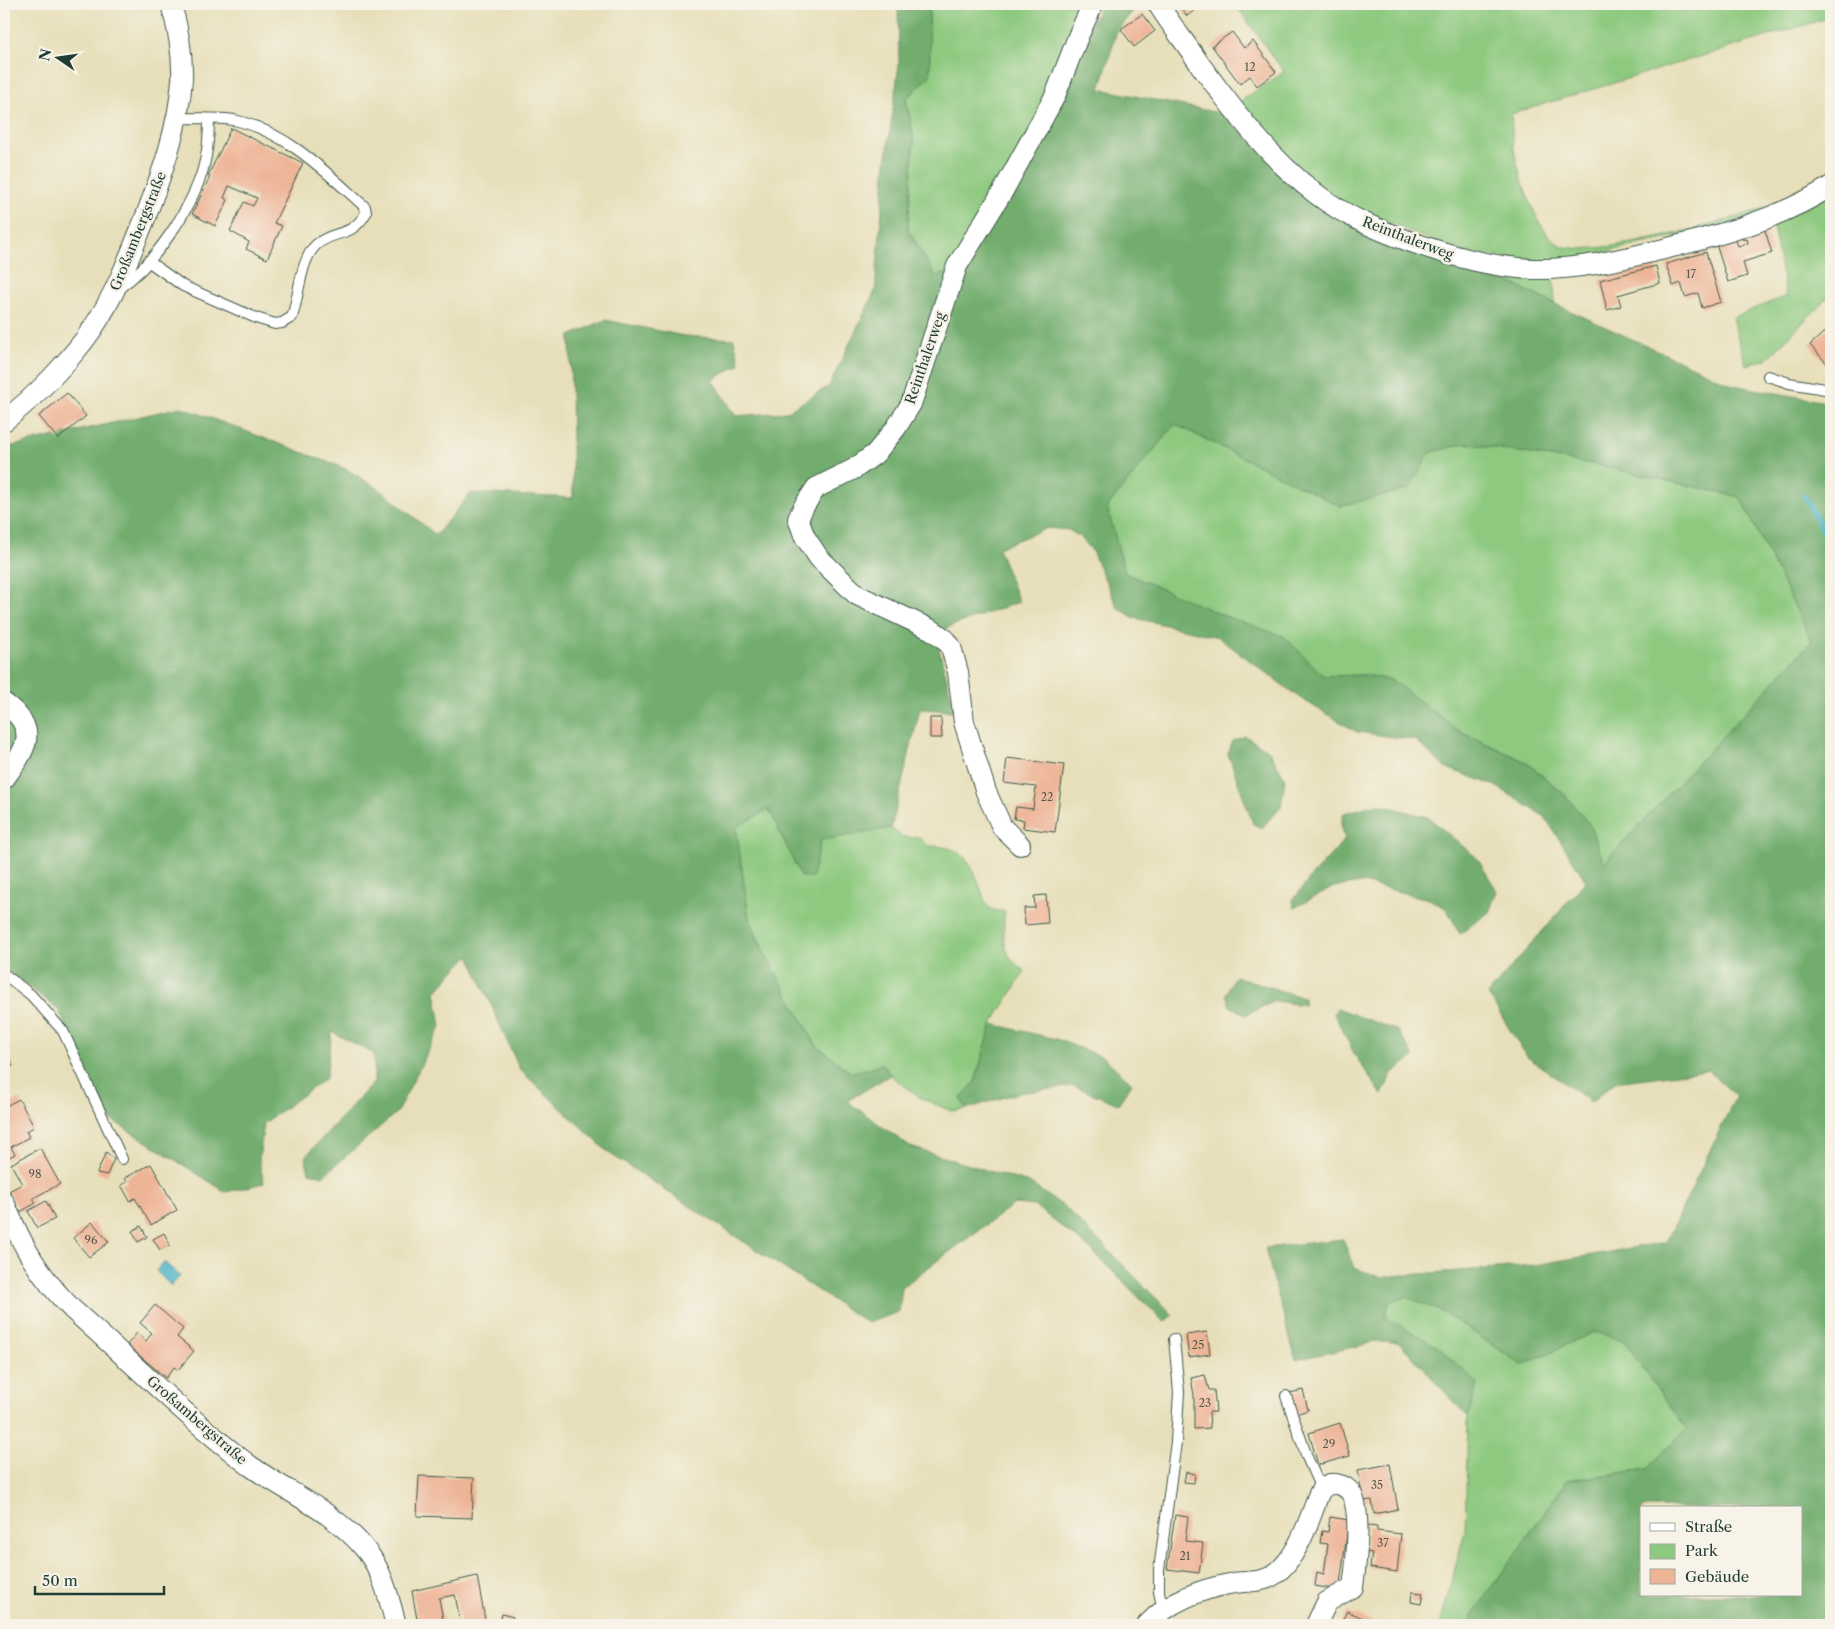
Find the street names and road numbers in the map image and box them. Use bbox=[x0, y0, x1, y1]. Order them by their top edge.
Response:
street label: Großambergstraße bbox=[106, 169, 170, 293]
street label: Reinthalerweg bbox=[1360, 212, 1457, 264]
street label: Reinthalerweg bbox=[901, 309, 949, 407]
street label: Großambergstraße bbox=[143, 1372, 251, 1469]

